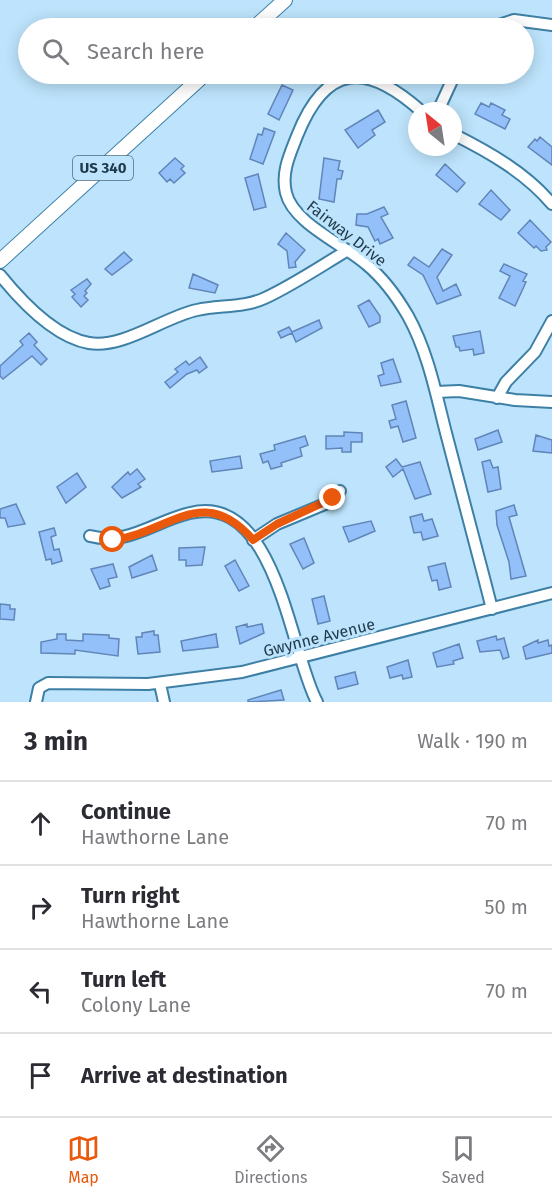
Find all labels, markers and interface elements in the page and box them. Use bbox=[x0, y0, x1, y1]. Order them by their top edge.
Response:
search box bbox=[18, 18, 534, 84]
icon: search bbox=[39, 35, 72, 68]
text: Search here bbox=[87, 38, 205, 65]
north arrow bbox=[408, 102, 462, 156]
road number: US 340 bbox=[73, 156, 133, 180]
street label: Fairway Drive bbox=[303, 196, 390, 270]
route end bbox=[319, 484, 345, 510]
route start bbox=[99, 526, 125, 552]
street label: Gwynne Avenue bbox=[261, 614, 377, 661]
text: 3 min bbox=[24, 726, 88, 757]
text: Walk · 190 m bbox=[417, 729, 528, 753]
text: Continue bbox=[81, 798, 171, 825]
icon: ahead bbox=[24, 807, 57, 840]
text: 70 m bbox=[486, 811, 528, 835]
text: Hawthorne Lane bbox=[81, 825, 229, 849]
text: Turn right bbox=[81, 882, 180, 909]
icon: right bbox=[24, 891, 57, 924]
text: 50 m bbox=[484, 895, 528, 919]
text: Hawthorne Lane bbox=[81, 909, 229, 933]
text: Turn left bbox=[81, 966, 166, 993]
icon: left bbox=[24, 975, 57, 1008]
text: 70 m bbox=[486, 979, 528, 1003]
text: Colony Lane bbox=[81, 993, 191, 1017]
icon: arrive bbox=[24, 1059, 57, 1092]
text: Arrive at destination bbox=[81, 1062, 288, 1089]
tab: Map bbox=[67, 1132, 100, 1187]
tab: Directions bbox=[234, 1132, 308, 1187]
tab: Saved bbox=[442, 1132, 485, 1187]

